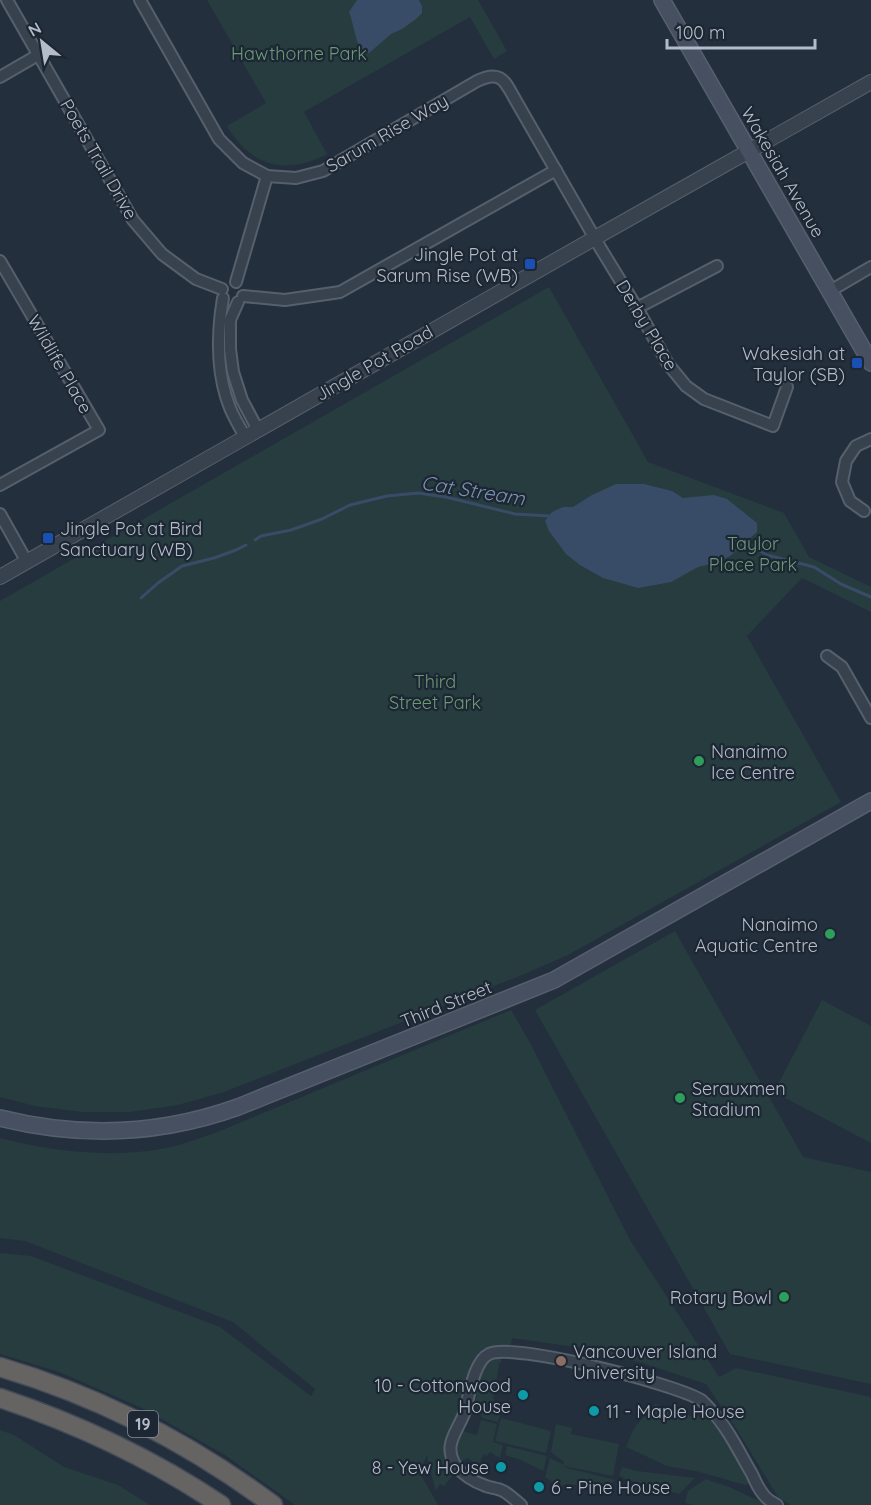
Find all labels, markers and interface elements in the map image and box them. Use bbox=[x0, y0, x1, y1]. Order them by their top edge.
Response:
north arrow bbox=[12, 12, 72, 72]
scale bar bbox=[667, 12, 816, 50]
text: N bbox=[24, 17, 45, 41]
text: 100 m bbox=[676, 21, 725, 44]
park label: Hawthorne Park bbox=[231, 42, 367, 65]
street label: Sarum Rise Way bbox=[322, 89, 452, 177]
street label: Poets Trail Drive bbox=[55, 95, 143, 223]
street label: Wakesiah Avenue bbox=[736, 102, 830, 242]
place label: Jingle Pot at Sarum Rise (WB) bbox=[376, 243, 518, 287]
marker: Jingle Pot at Sarum Rise (WB) bbox=[523, 257, 537, 271]
street label: Derby Place bbox=[611, 276, 683, 374]
street label: Wildlife Place bbox=[22, 311, 98, 417]
street label: Jingle Pot Road bbox=[311, 320, 437, 406]
place label: Wakesiah at Taylor (SB) bbox=[742, 342, 845, 386]
marker: Wakesiah at Taylor (SB) bbox=[850, 356, 864, 370]
water label: Cat Stream bbox=[419, 469, 527, 511]
place label: Jingle Pot at Bird Sanctuary (WB) bbox=[60, 517, 202, 561]
marker: Jingle Pot at Bird Sanctuary (WB) bbox=[41, 531, 55, 545]
park label: Taylor Place Park bbox=[709, 532, 797, 576]
park label: Third Street Park bbox=[389, 670, 481, 714]
place label: Nanaimo Ice Centre bbox=[711, 740, 795, 784]
marker: Nanaimo Ice Centre bbox=[692, 754, 706, 768]
place label: Nanaimo Aquatic Centre bbox=[695, 913, 818, 957]
marker: Nanaimo Aquatic Centre bbox=[823, 927, 837, 941]
street label: Third Street bbox=[397, 975, 495, 1033]
place label: Serauxmen Stadium bbox=[692, 1077, 786, 1121]
marker: Serauxmen Stadium bbox=[673, 1091, 687, 1105]
place label: Rotary Bowl bbox=[670, 1286, 772, 1309]
marker: Rotary Bowl bbox=[777, 1290, 791, 1304]
place label: Vancouver Island University bbox=[573, 1340, 717, 1384]
marker: Vancouver Island University bbox=[554, 1354, 568, 1368]
place label: 10 - Cottonwood House bbox=[375, 1374, 511, 1418]
marker: 10 - Cottonwood House bbox=[516, 1388, 530, 1402]
place label: 11 - Maple House bbox=[606, 1400, 745, 1423]
marker: 11 - Maple House bbox=[587, 1404, 601, 1418]
road number: 19 bbox=[128, 1411, 158, 1437]
place label: 8 - Yew House bbox=[372, 1456, 489, 1479]
marker: 8 - Yew House bbox=[494, 1460, 508, 1474]
place label: 6 - Pine House bbox=[551, 1476, 670, 1499]
marker: 6 - Pine House bbox=[532, 1480, 546, 1494]

